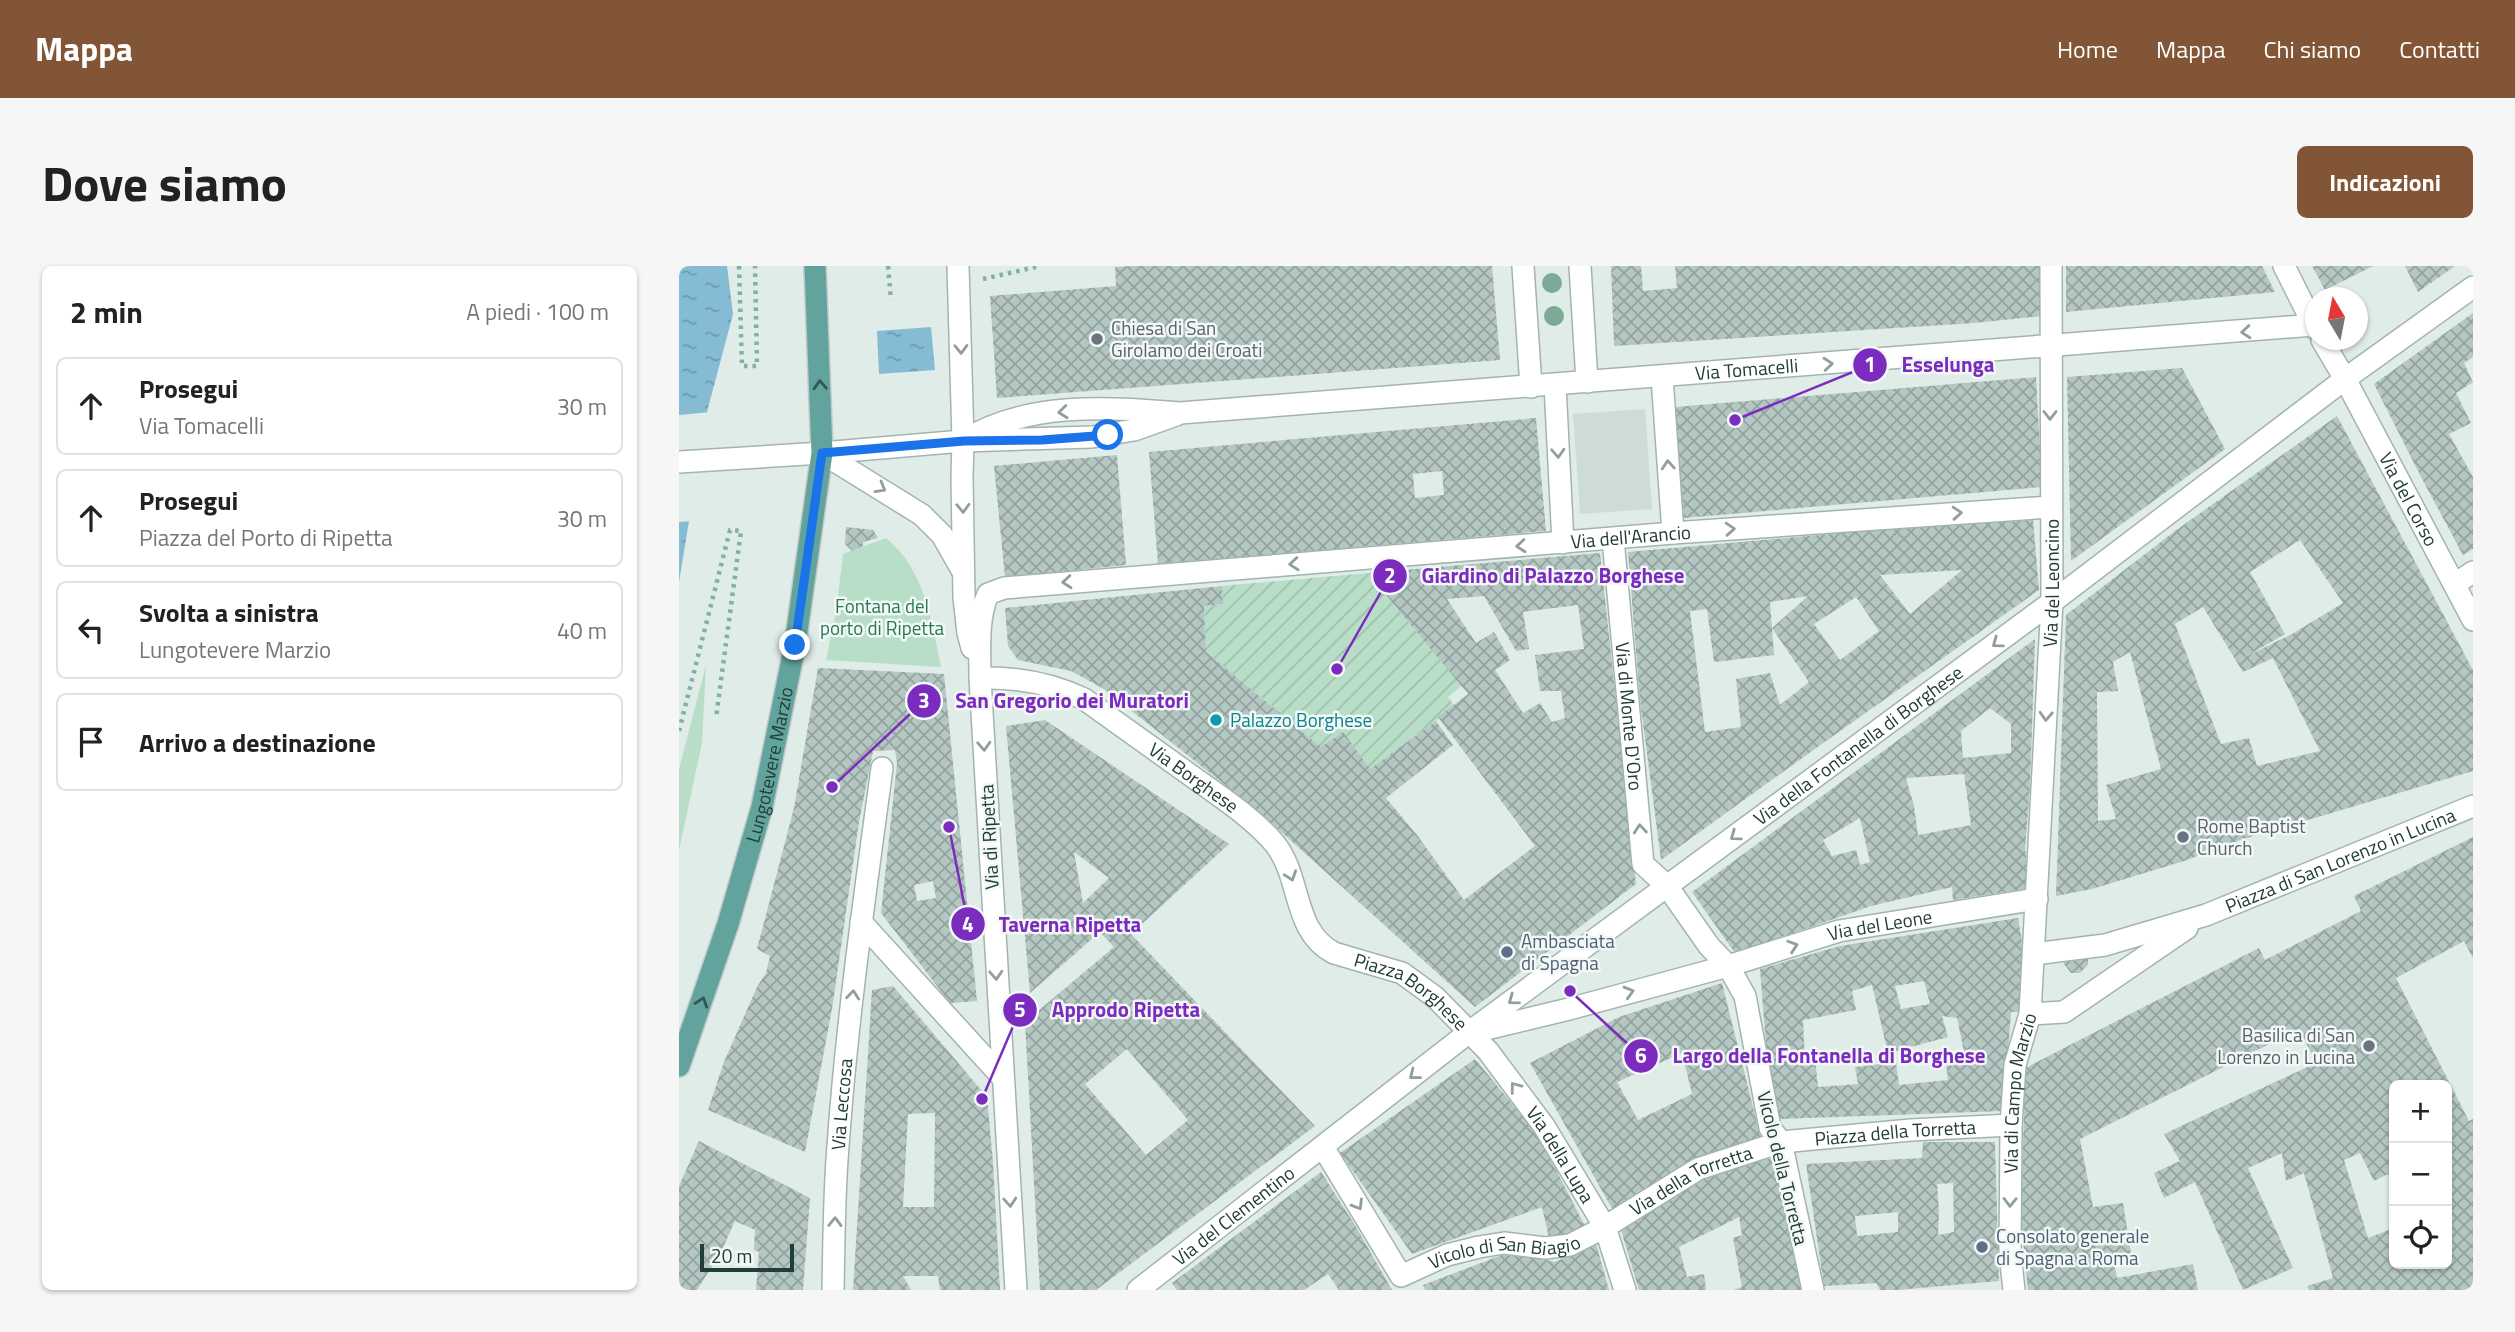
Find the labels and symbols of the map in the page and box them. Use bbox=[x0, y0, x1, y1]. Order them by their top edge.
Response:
north arrow bbox=[2305, 287, 2368, 350]
place label: Chiesa di San Girolamo dei Croati bbox=[1111, 313, 1262, 364]
one-way arrow bbox=[2240, 324, 2251, 339]
marker: Chiesa di San Girolamo dei Croati bbox=[1089, 331, 1105, 347]
one-way arrow bbox=[953, 344, 968, 355]
callout: Esselunga bbox=[1852, 344, 2008, 386]
text: 1 bbox=[1864, 348, 1876, 380]
text: Esselunga bbox=[1901, 348, 1995, 380]
street label: Via Tomacelli bbox=[1694, 350, 1799, 387]
one-way arrow bbox=[1823, 357, 1834, 372]
one-way arrow bbox=[813, 379, 828, 390]
one-way arrow bbox=[1058, 404, 1069, 419]
one-way arrow bbox=[2042, 410, 2058, 420]
route start bbox=[1092, 419, 1123, 450]
street label: Via del Corso bbox=[2372, 447, 2446, 551]
one-way arrow bbox=[1551, 448, 1566, 459]
one-way arrow bbox=[1661, 459, 1676, 470]
one-way arrow bbox=[873, 479, 886, 492]
one-way arrow bbox=[955, 503, 970, 514]
one-way arrow bbox=[1952, 506, 1963, 521]
street label: Via dell'Arancio bbox=[1569, 517, 1692, 555]
street label: Via del Leoncino bbox=[2035, 519, 2066, 648]
one-way arrow bbox=[1725, 522, 1736, 537]
one-way arrow bbox=[1515, 538, 1526, 553]
callout: Giardino di Palazzo Borghese bbox=[1372, 555, 1698, 597]
one-way arrow bbox=[1288, 556, 1299, 571]
text: 2 bbox=[1384, 559, 1396, 591]
text: Giardino di Palazzo Borghese bbox=[1422, 559, 1684, 591]
one-way arrow bbox=[1061, 574, 1072, 589]
park label: Fontana del porto di Ripetta bbox=[820, 591, 945, 642]
route end bbox=[779, 629, 810, 660]
one-way arrow bbox=[1992, 634, 2005, 647]
street label: Via di Monte D'Oro bbox=[1609, 641, 1651, 792]
street label: Via della Fontanella di Borghese bbox=[1747, 658, 1969, 832]
callout: San Gregorio dei Muratori bbox=[907, 680, 1203, 722]
street label: Lungotevere Marzio bbox=[737, 684, 800, 846]
text: 3 bbox=[918, 684, 930, 716]
text: San Gregorio dei Muratori bbox=[955, 684, 1189, 716]
place label: Palazzo Borghese bbox=[1230, 705, 1372, 734]
one-way arrow bbox=[2039, 710, 2054, 721]
marker: Palazzo Borghese bbox=[1208, 712, 1224, 728]
street label: Via Borghese bbox=[1143, 735, 1245, 819]
one-way arrow bbox=[976, 740, 991, 751]
street label: Via di Ripetta bbox=[971, 783, 1006, 891]
street label: Piazza di San Lorenzo in Lucina bbox=[2220, 799, 2460, 920]
place label: Rome Baptist Church bbox=[2197, 811, 2306, 862]
one-way arrow bbox=[1633, 823, 1648, 834]
one-way arrow bbox=[1730, 828, 1743, 840]
marker: Rome Baptist Church bbox=[2175, 829, 2191, 845]
one-way arrow bbox=[1283, 869, 1297, 881]
street label: Via del Leone bbox=[1823, 901, 1934, 948]
callout: Taverna Ripetta bbox=[950, 903, 1156, 945]
text: 4 bbox=[962, 908, 974, 940]
text: Taverna Ripetta bbox=[999, 908, 1142, 940]
place label: Ambasciata di Spagna bbox=[1521, 926, 1615, 977]
one-way arrow bbox=[1787, 939, 1799, 954]
marker: Ambasciata di Spagna bbox=[1499, 944, 1515, 960]
street label: Piazza Borghese bbox=[1351, 945, 1475, 1037]
one-way arrow bbox=[989, 970, 1004, 981]
one-way arrow bbox=[1623, 985, 1635, 1000]
one-way arrow bbox=[845, 989, 860, 1001]
callout: Approdo Ripetta bbox=[1003, 989, 1214, 1031]
one-way arrow bbox=[1508, 992, 1521, 1004]
text: 5 bbox=[1014, 993, 1026, 1025]
text: Approdo Ripetta bbox=[1052, 993, 1200, 1025]
one-way arrow bbox=[694, 996, 708, 1008]
street label: Via di Campo Marzio bbox=[1996, 1009, 2044, 1174]
place label: Basilica di San Lorenzo in Lucina bbox=[2217, 1020, 2355, 1071]
callout: Largo della Fontanella di Borghese bbox=[1624, 1035, 2000, 1077]
marker: Basilica di San Lorenzo in Lucina bbox=[2361, 1038, 2377, 1054]
text: 6 bbox=[1635, 1039, 1647, 1071]
text: Largo della Fontanella di Borghese bbox=[1673, 1039, 1985, 1071]
street label: Via Leccosa bbox=[823, 1056, 860, 1151]
one-way arrow bbox=[1410, 1066, 1422, 1079]
one-way arrow bbox=[1511, 1083, 1524, 1095]
street label: Vicolo della Torretta bbox=[1750, 1088, 1817, 1248]
street label: Via della Lupa bbox=[1520, 1099, 1602, 1209]
street label: Piazza della Torretta bbox=[1813, 1112, 1977, 1153]
street label: Via della Torretta bbox=[1623, 1137, 1756, 1222]
street label: Via del Clementino bbox=[1166, 1158, 1301, 1272]
one-way arrow bbox=[1002, 1197, 1017, 1208]
one-way arrow bbox=[1350, 1197, 1363, 1210]
one-way arrow bbox=[2002, 1198, 2018, 1208]
one-way arrow bbox=[827, 1216, 842, 1227]
place label: Consolato generale di Spagna a Roma bbox=[1996, 1221, 2149, 1272]
street label: Vicolo di San Biagio bbox=[1423, 1227, 1585, 1276]
marker: Consolato generale di Spagna a Roma bbox=[1974, 1239, 1990, 1255]
scale bar bbox=[700, 1241, 795, 1273]

